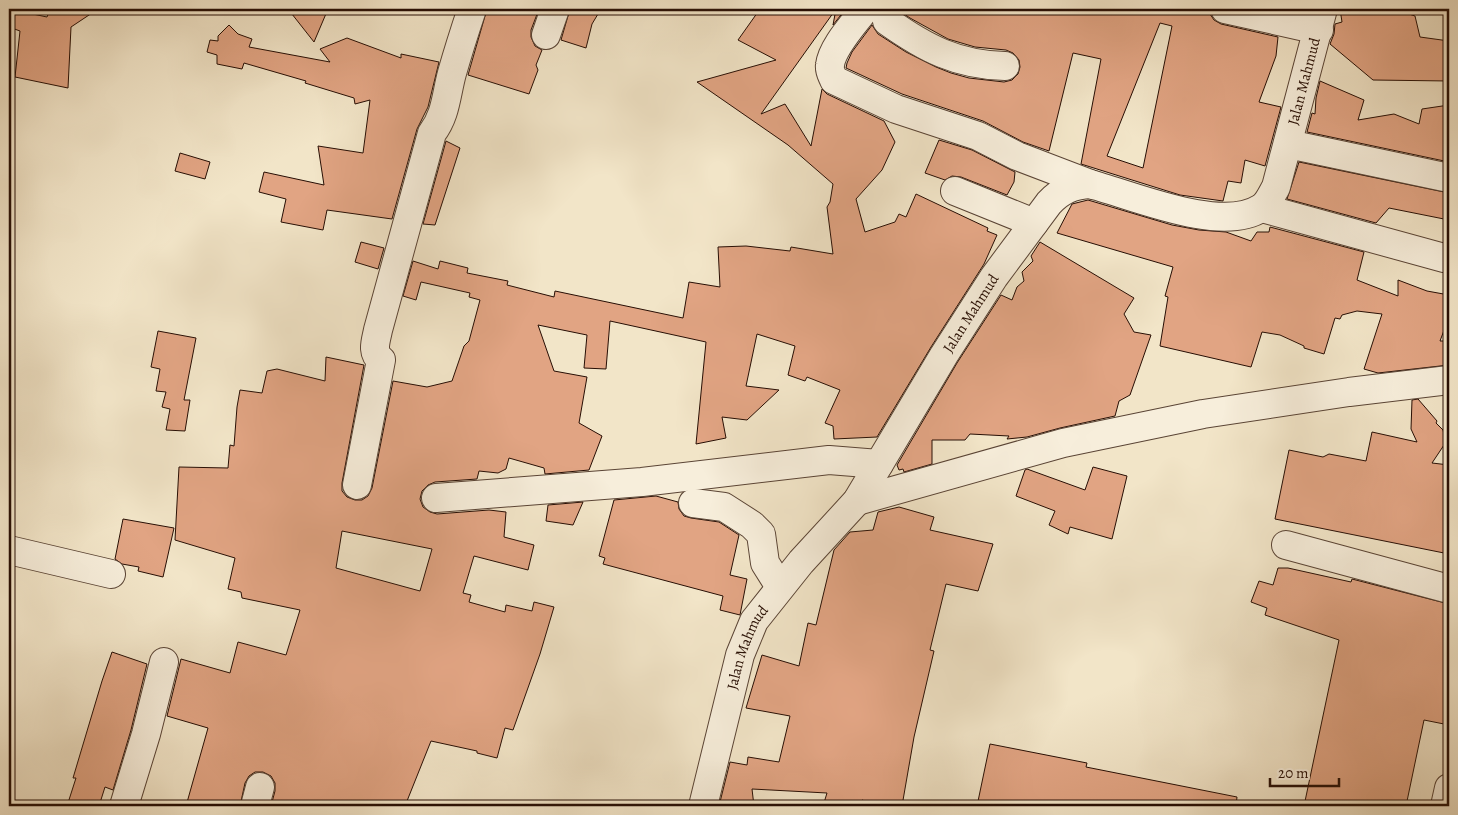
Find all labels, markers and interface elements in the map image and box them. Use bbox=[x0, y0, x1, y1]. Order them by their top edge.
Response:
street label: Jalan Mahmud bbox=[1283, 35, 1325, 127]
street label: Jalan Mahmud bbox=[938, 269, 1004, 356]
street label: Jalan Mahmud bbox=[722, 600, 773, 692]
scale bar bbox=[1270, 755, 1339, 787]
text: 20 m bbox=[1278, 763, 1309, 783]

